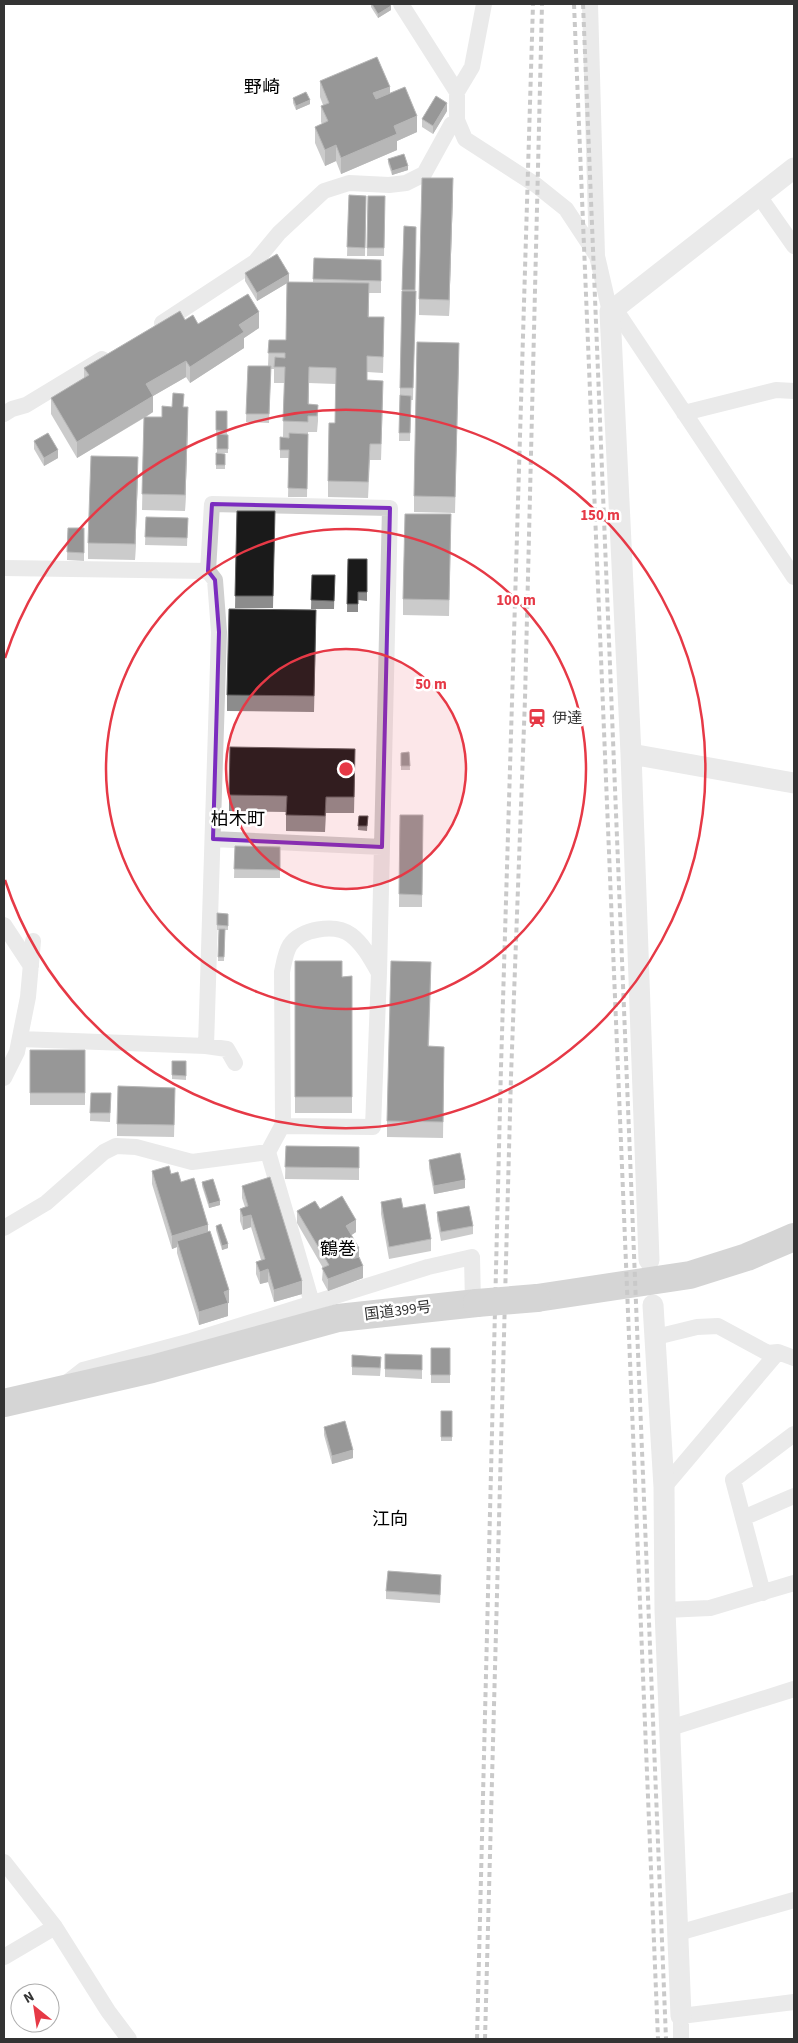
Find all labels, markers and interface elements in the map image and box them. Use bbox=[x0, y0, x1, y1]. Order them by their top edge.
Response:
district label: 野崎 bbox=[244, 75, 280, 100]
text: 150 m bbox=[580, 505, 620, 526]
text: 100 m bbox=[496, 590, 536, 611]
text: 50 m bbox=[415, 674, 447, 695]
station icon: 伊達 bbox=[526, 707, 548, 729]
place label: 伊達 bbox=[552, 708, 582, 729]
centre of rings bbox=[337, 760, 355, 778]
district label: 柏木町 bbox=[211, 807, 265, 832]
district label: 鶴巻 bbox=[320, 1237, 356, 1262]
street label: 国道399号 bbox=[363, 1296, 433, 1326]
district label: 江向 bbox=[372, 1507, 408, 1532]
north arrow bbox=[10, 1983, 60, 2033]
text: N bbox=[20, 1987, 38, 2009]

